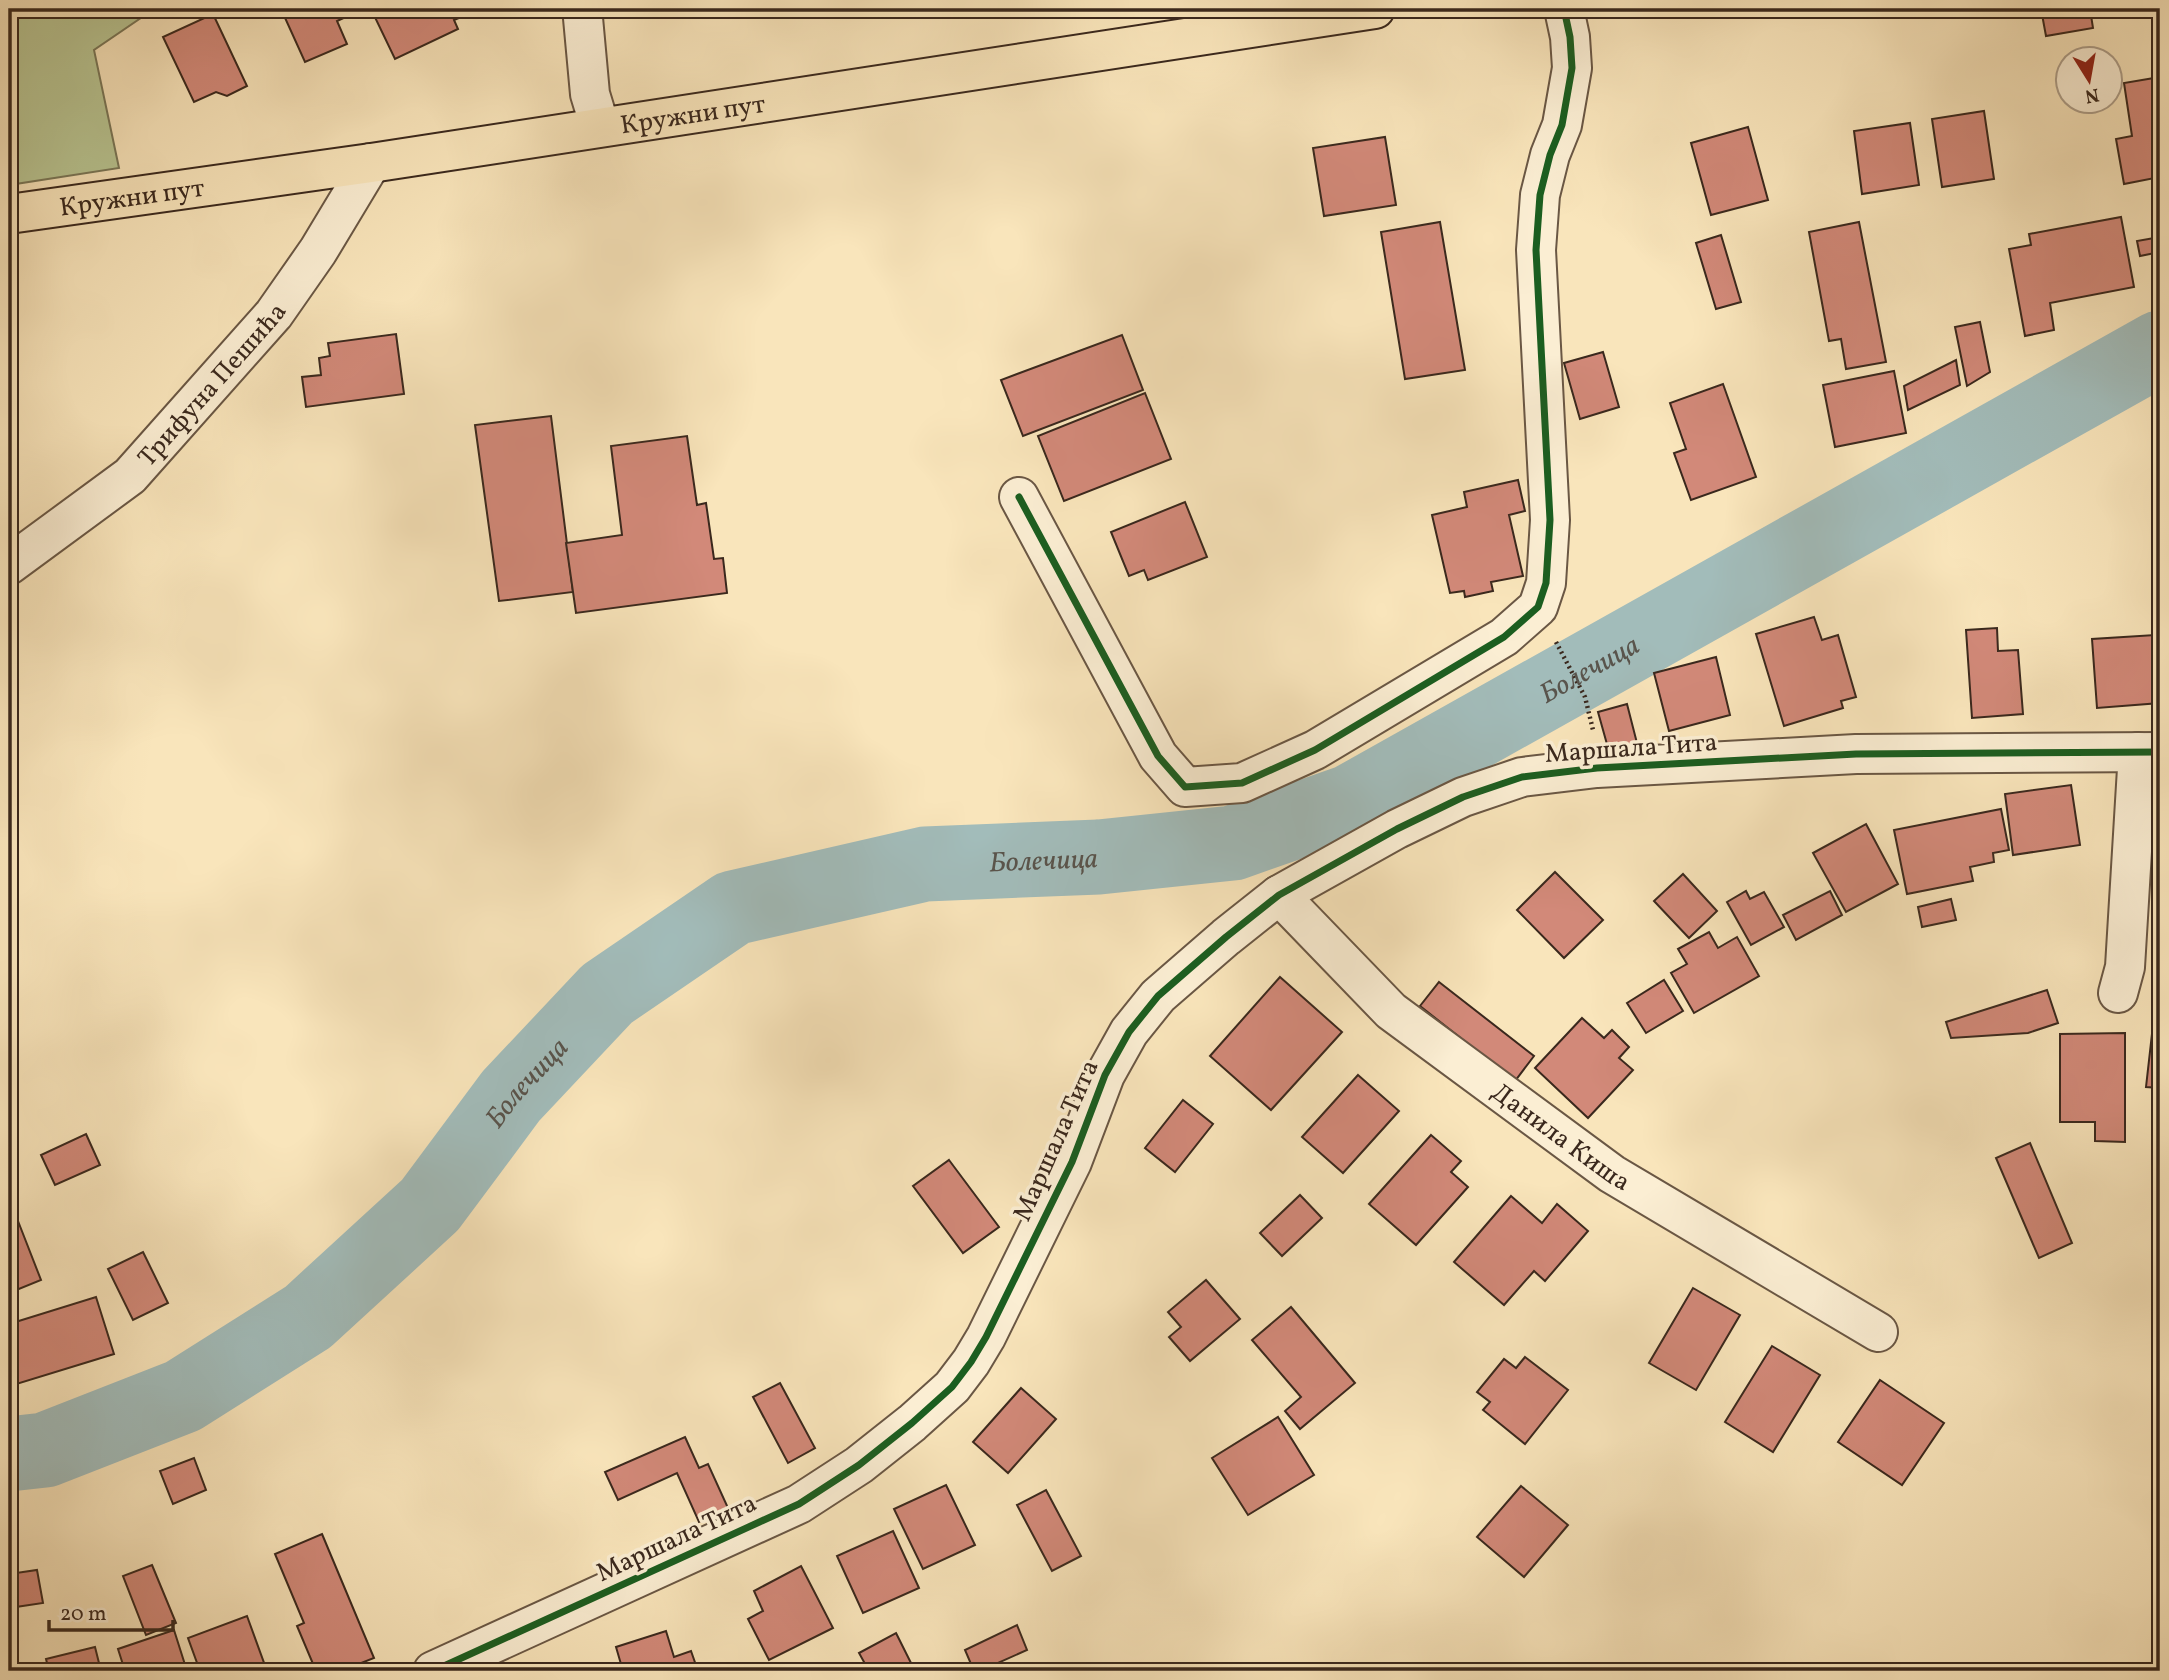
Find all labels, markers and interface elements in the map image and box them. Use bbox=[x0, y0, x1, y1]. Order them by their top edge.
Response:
north arrow bbox=[2054, 46, 2124, 116]
text: N bbox=[2082, 81, 2101, 109]
street label: Кружни пут bbox=[618, 87, 768, 145]
street label: Кружни пут bbox=[57, 171, 207, 227]
street label: Трифуна Пешића bbox=[130, 296, 296, 475]
water label: Болечица bbox=[1533, 627, 1647, 714]
street label: Маршала Тита bbox=[1543, 725, 1719, 773]
water label: Болечица bbox=[989, 840, 1099, 883]
water label: Болечица bbox=[477, 1030, 578, 1136]
street label: Маршала Тита bbox=[1005, 1054, 1109, 1227]
street label: Данила Киша bbox=[1484, 1075, 1637, 1201]
street label: Маршала Тита bbox=[591, 1486, 763, 1592]
scale bar bbox=[49, 1589, 173, 1633]
text: 20 m bbox=[60, 1600, 106, 1629]

